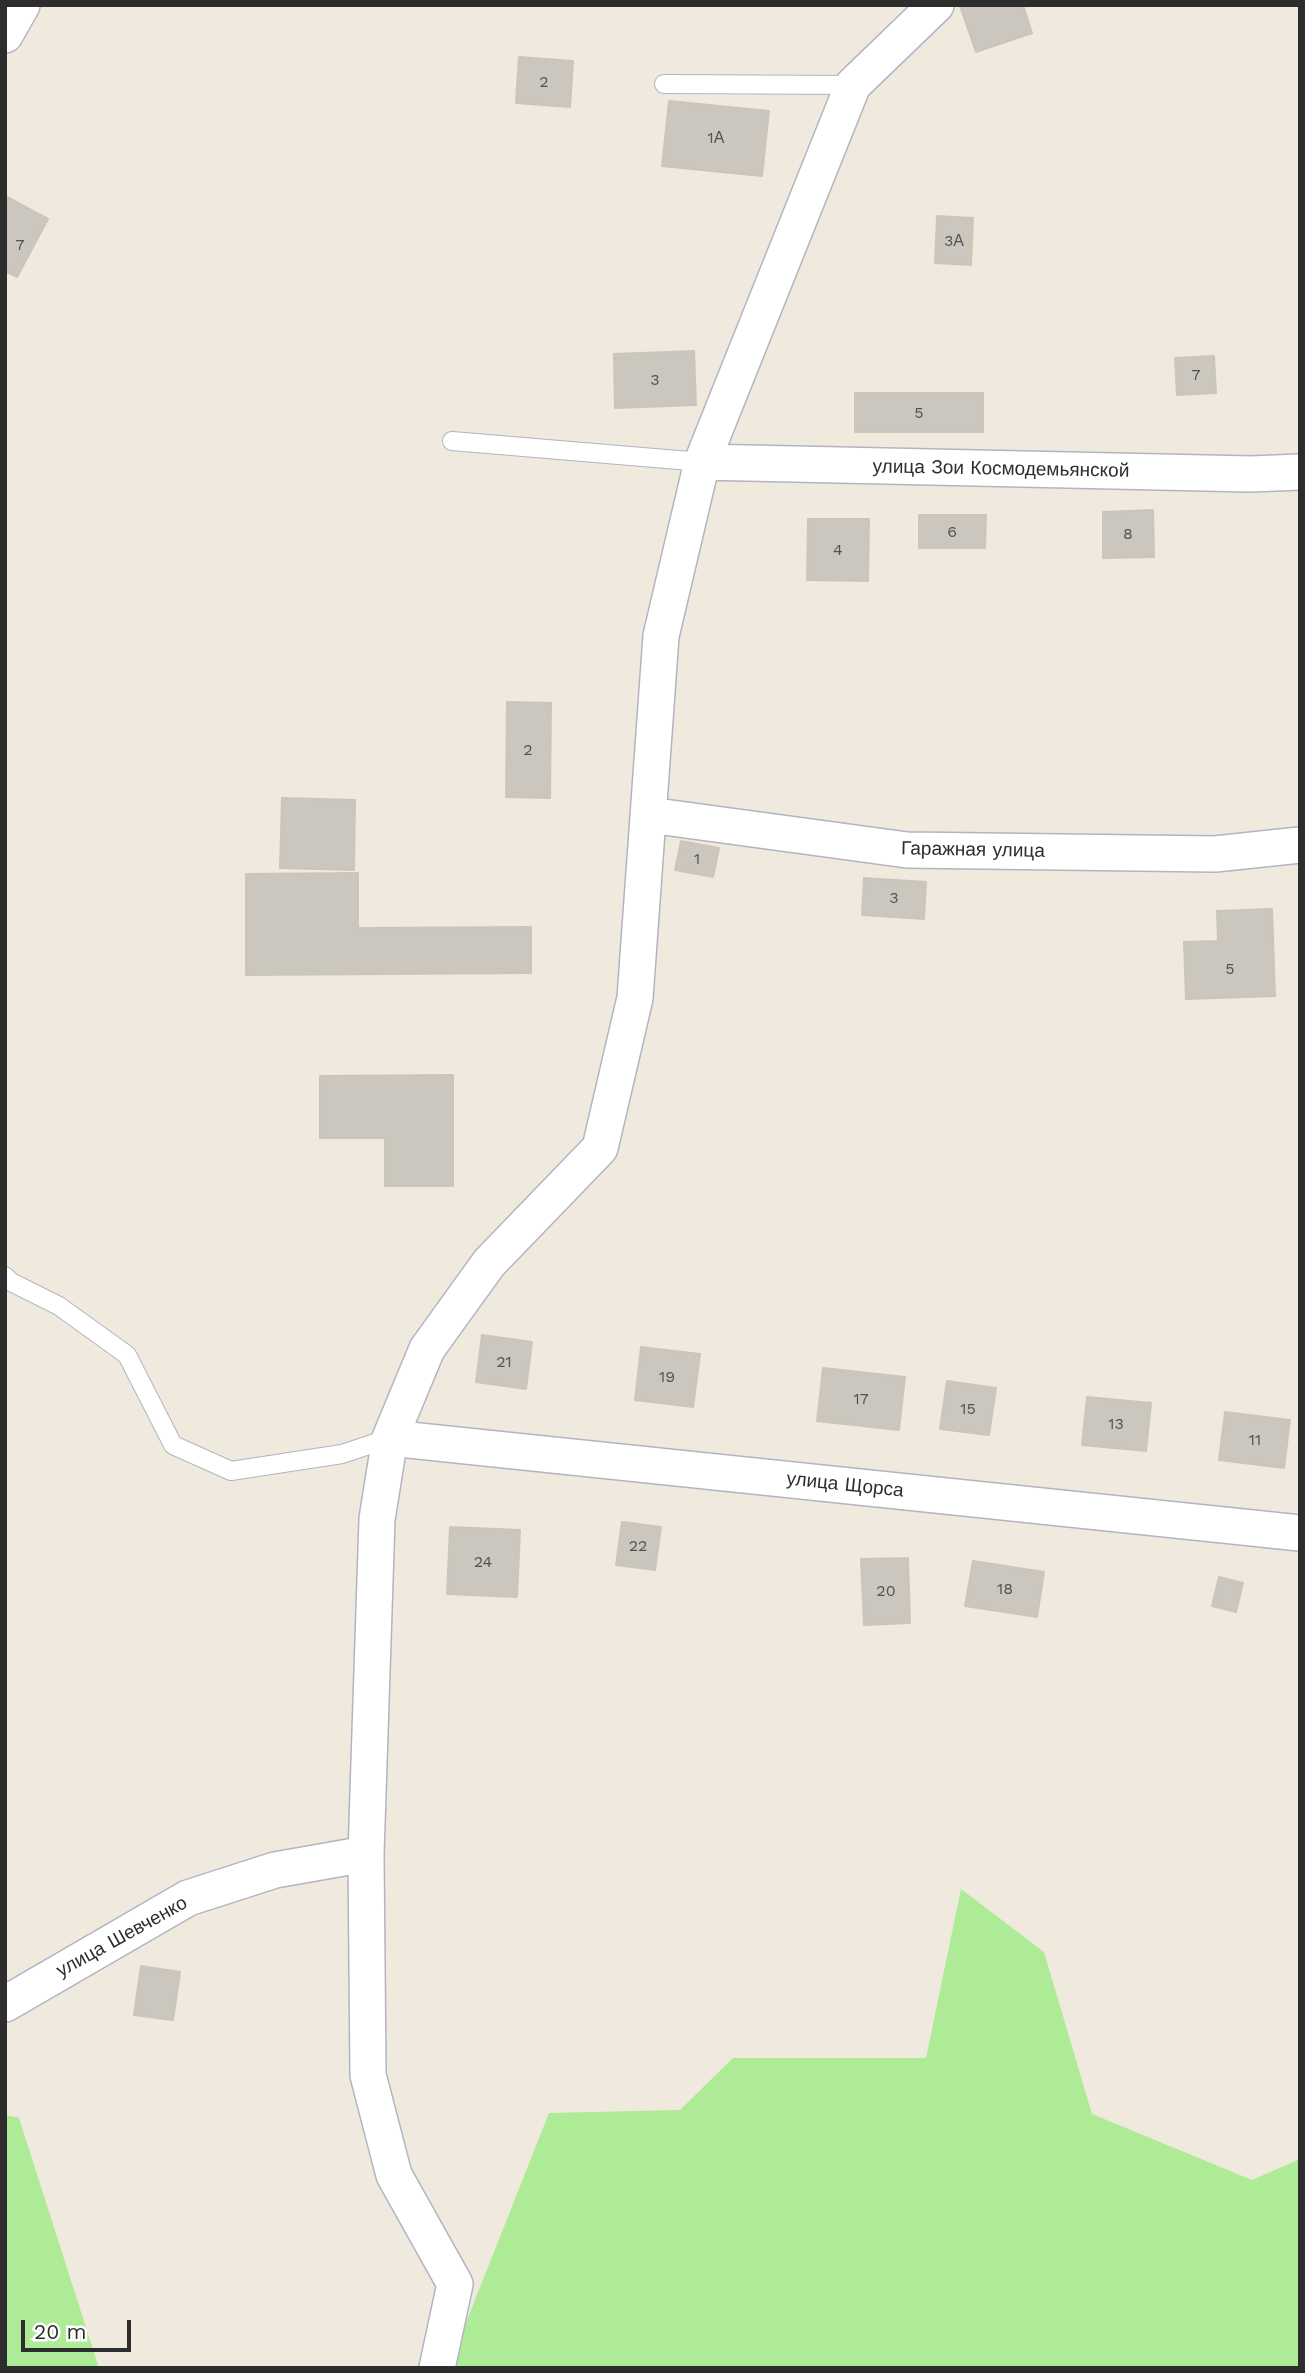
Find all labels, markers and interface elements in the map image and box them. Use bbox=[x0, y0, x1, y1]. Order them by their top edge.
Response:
house number: 2 bbox=[539, 72, 549, 92]
house number: 1А bbox=[708, 128, 724, 148]
house number: 3А bbox=[944, 231, 964, 251]
house number: 7 bbox=[16, 235, 24, 255]
house number: 7 bbox=[1192, 365, 1200, 385]
house number: 3 bbox=[650, 370, 660, 390]
house number: 5 bbox=[914, 403, 924, 423]
street label: улица Зои Космодемьянской bbox=[872, 455, 1130, 483]
house number: 6 bbox=[947, 522, 957, 542]
house number: 8 bbox=[1123, 524, 1133, 544]
house number: 4 bbox=[833, 540, 843, 560]
house number: 2 bbox=[523, 740, 533, 760]
street label: Гаражная улица bbox=[901, 837, 1045, 863]
house number: 1 bbox=[694, 849, 700, 869]
house number: 3 bbox=[889, 888, 899, 908]
house number: 5 bbox=[1225, 959, 1235, 979]
house number: 21 bbox=[496, 1352, 512, 1372]
house number: 19 bbox=[659, 1367, 675, 1387]
house number: 17 bbox=[853, 1389, 869, 1409]
house number: 15 bbox=[960, 1399, 976, 1419]
house number: 13 bbox=[1108, 1414, 1124, 1434]
house number: 11 bbox=[1249, 1430, 1261, 1450]
street label: улица Щорса bbox=[785, 1468, 905, 1502]
house number: 22 bbox=[629, 1536, 647, 1556]
house number: 24 bbox=[474, 1552, 492, 1572]
house number: 18 bbox=[997, 1579, 1013, 1599]
house number: 20 bbox=[876, 1581, 896, 1601]
street label: улица Шевченко bbox=[53, 1892, 191, 1982]
scale bar bbox=[24, 2306, 135, 2350]
text: 20 m bbox=[34, 2319, 86, 2344]

